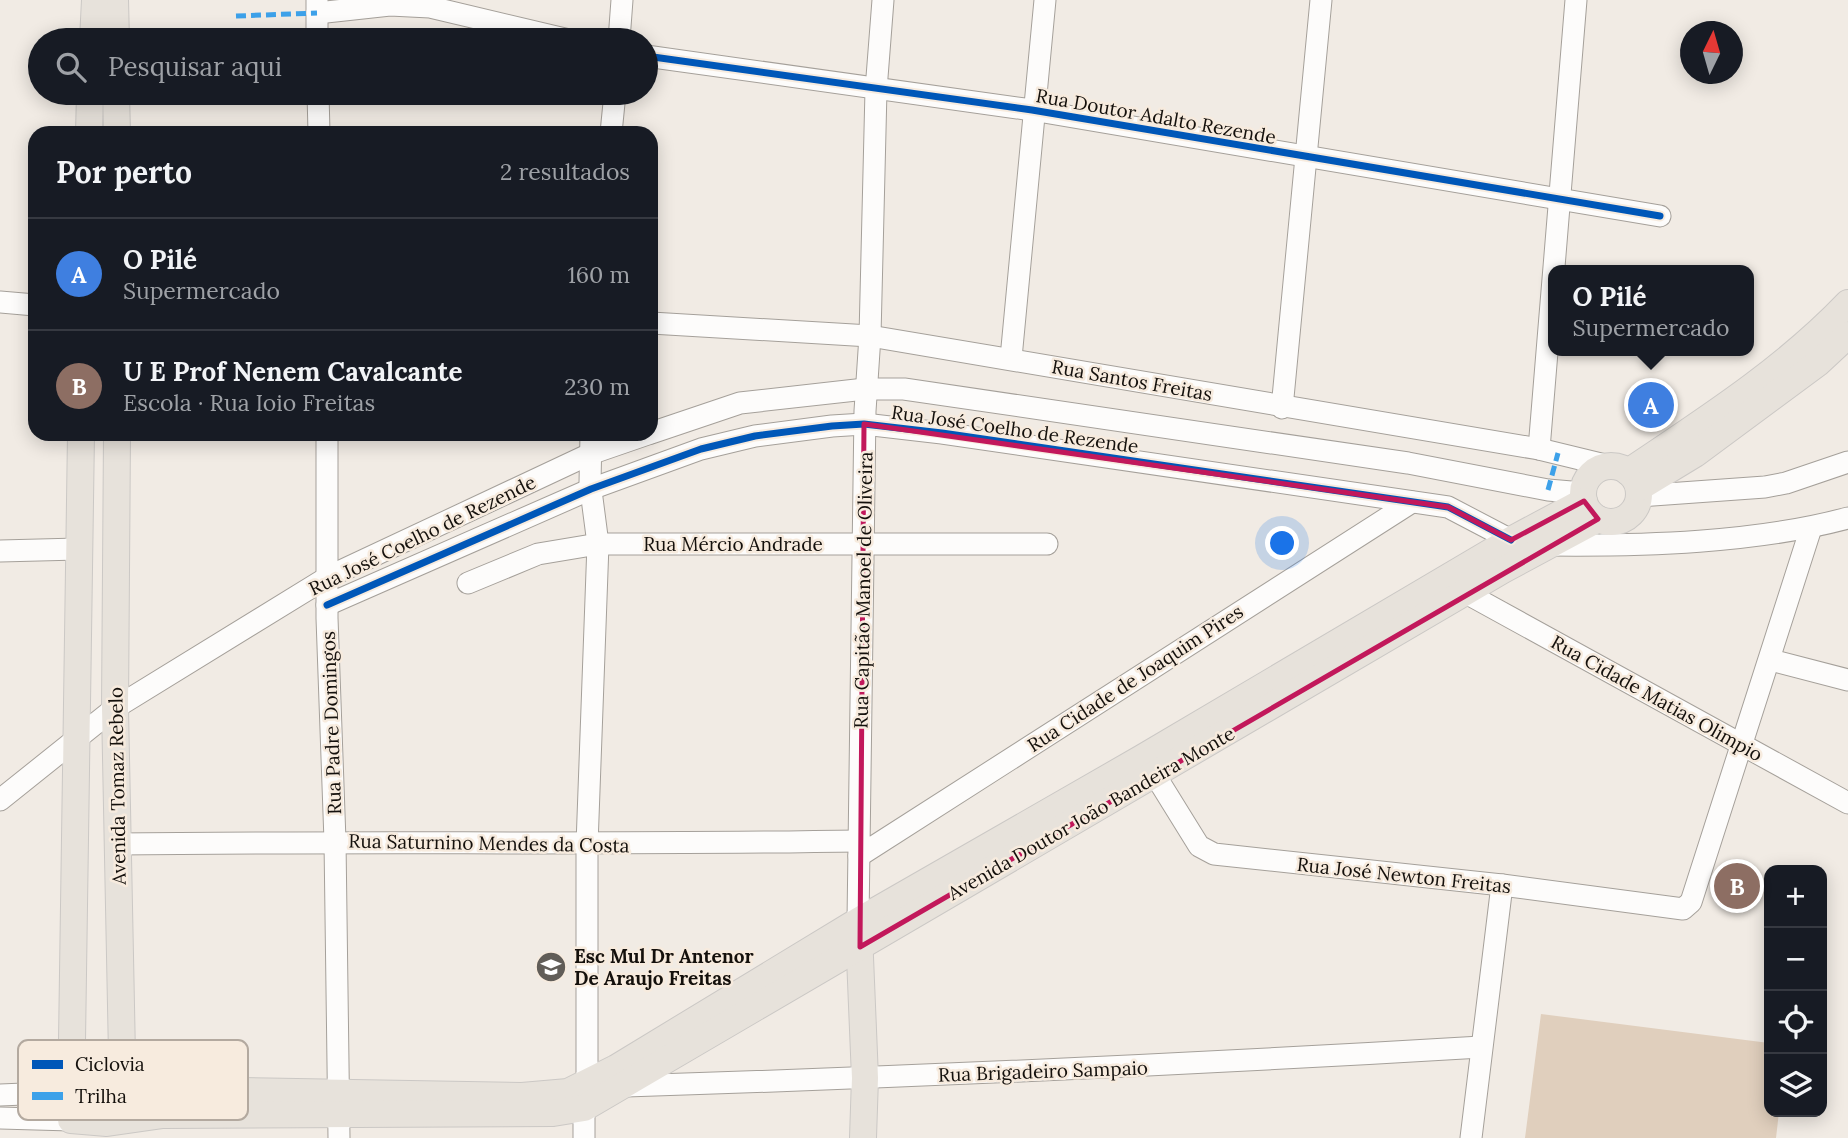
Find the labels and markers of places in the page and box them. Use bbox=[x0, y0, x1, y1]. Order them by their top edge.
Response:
pin: A bbox=[1628, 379, 1674, 431]
pin: B bbox=[1714, 860, 1760, 912]
place label: Esc Mul Dr Antenor De Araujo Freitas bbox=[574, 944, 754, 990]
school or university icon: Esc Mul Dr Antenor De Araujo Freitas bbox=[534, 950, 568, 984]

